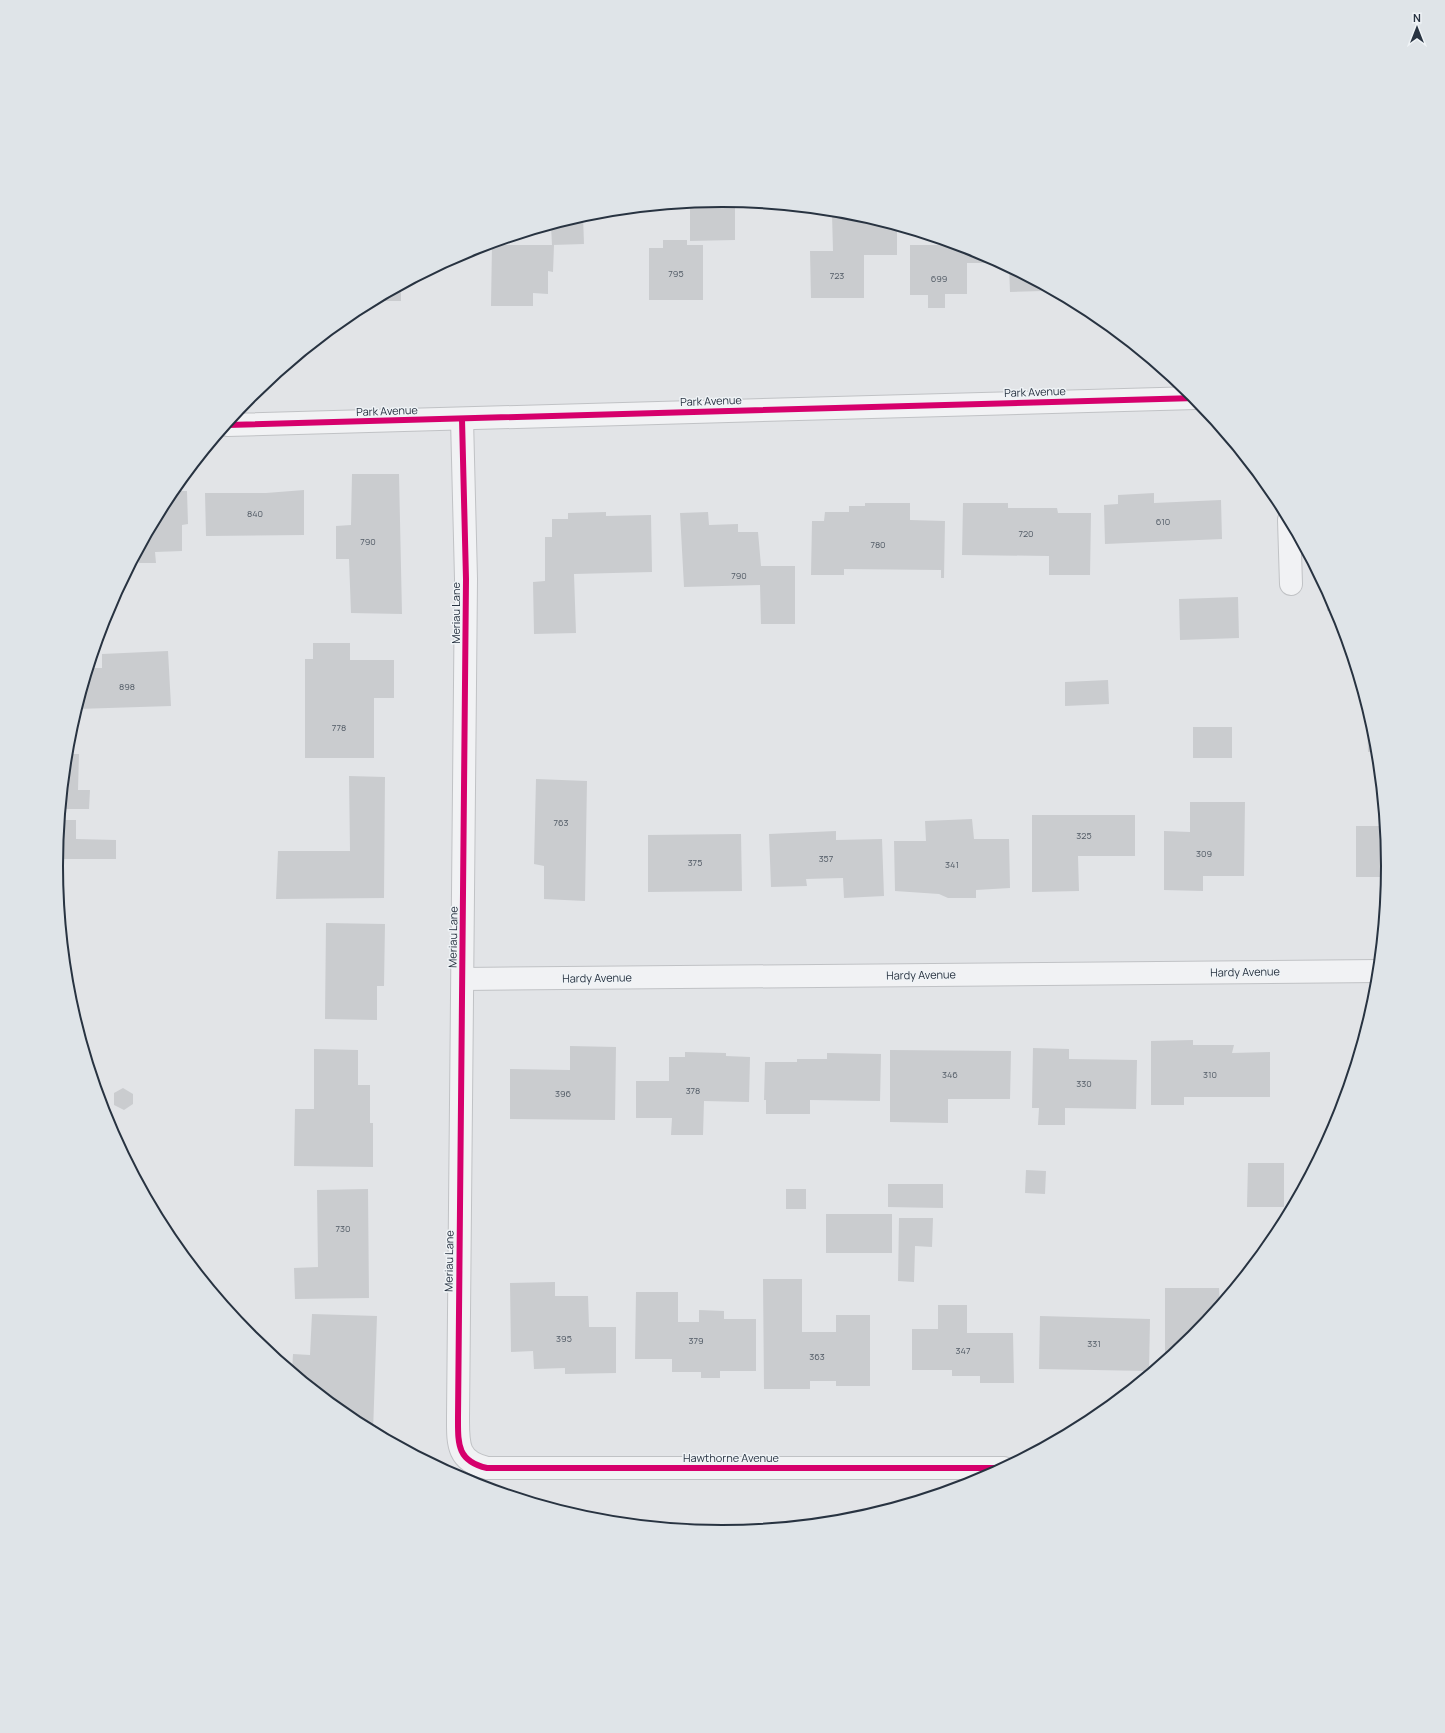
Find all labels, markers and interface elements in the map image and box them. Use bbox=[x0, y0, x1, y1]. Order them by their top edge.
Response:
north arrow bbox=[1397, 8, 1437, 48]
text: N bbox=[1413, 10, 1421, 25]
house number: 795 bbox=[668, 267, 684, 280]
house number: 723 bbox=[830, 269, 844, 282]
house number: 699 bbox=[931, 272, 947, 285]
street label: Park Avenue bbox=[1004, 383, 1067, 400]
street label: Park Avenue bbox=[680, 392, 743, 409]
street label: Park Avenue bbox=[356, 402, 419, 419]
house number: 840 bbox=[247, 507, 263, 520]
house number: 610 bbox=[1156, 515, 1170, 528]
house number: 720 bbox=[1018, 527, 1034, 540]
house number: 790 bbox=[360, 535, 376, 548]
house number: 780 bbox=[870, 538, 886, 551]
house number: 790 bbox=[731, 569, 747, 582]
street label: Meriau Lane bbox=[448, 582, 463, 644]
house number: 898 bbox=[119, 680, 135, 693]
house number: 778 bbox=[332, 721, 346, 734]
house number: 763 bbox=[553, 816, 569, 829]
house number: 325 bbox=[1076, 829, 1092, 842]
house number: 309 bbox=[1196, 847, 1212, 860]
house number: 357 bbox=[819, 852, 834, 865]
house number: 375 bbox=[688, 856, 702, 869]
house number: 341 bbox=[945, 858, 959, 871]
street label: Meriau Lane bbox=[444, 905, 461, 968]
street label: Hardy Avenue bbox=[1210, 963, 1281, 980]
street label: Hardy Avenue bbox=[886, 966, 957, 983]
street label: Hardy Avenue bbox=[562, 969, 633, 986]
house number: 346 bbox=[942, 1068, 958, 1081]
house number: 310 bbox=[1203, 1068, 1217, 1081]
house number: 330 bbox=[1076, 1077, 1092, 1090]
house number: 378 bbox=[686, 1084, 700, 1097]
house number: 396 bbox=[555, 1087, 571, 1100]
house number: 730 bbox=[336, 1222, 351, 1235]
street label: Meriau Lane bbox=[440, 1229, 457, 1292]
house number: 395 bbox=[556, 1332, 572, 1345]
house number: 379 bbox=[688, 1334, 704, 1347]
house number: 331 bbox=[1087, 1337, 1101, 1350]
house number: 347 bbox=[956, 1344, 971, 1357]
house number: 363 bbox=[809, 1350, 825, 1363]
street label: Hawthorne Avenue bbox=[683, 1450, 780, 1465]

